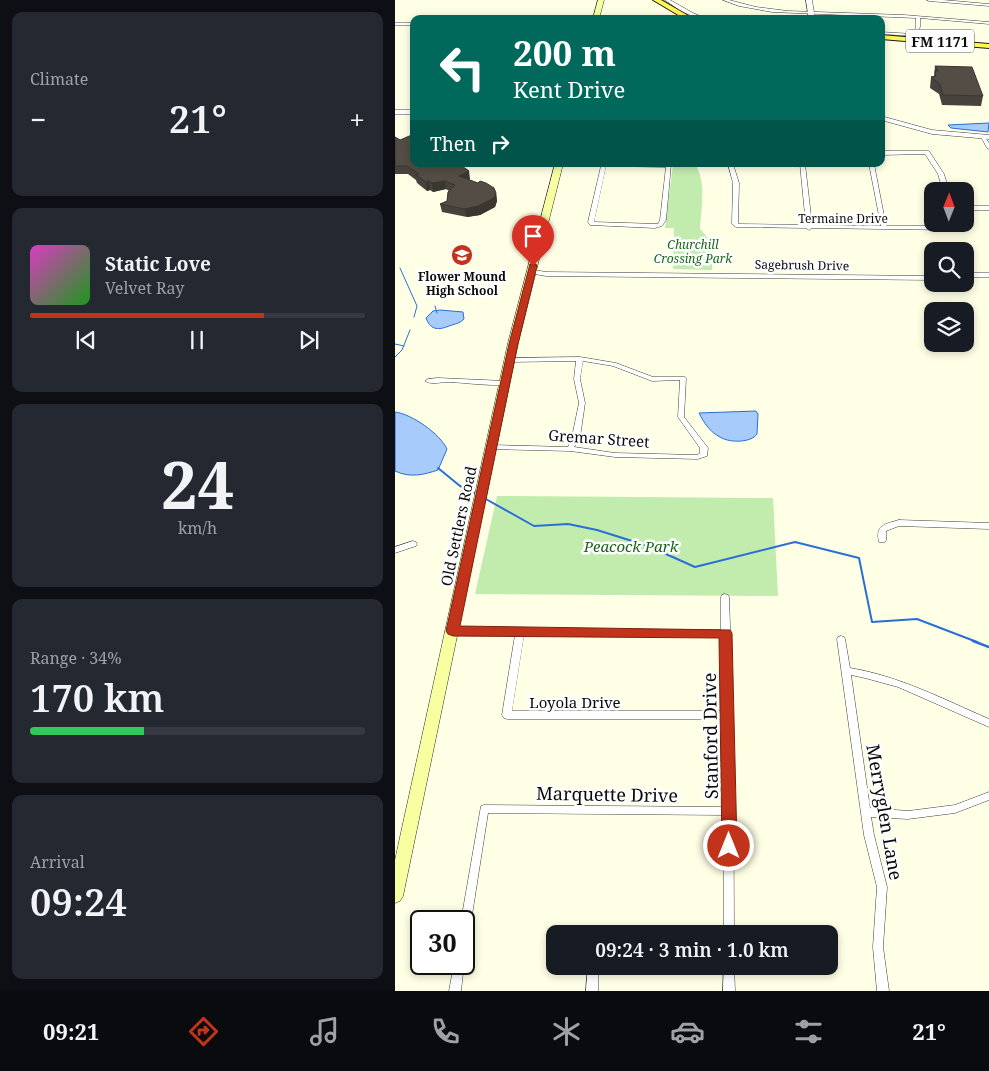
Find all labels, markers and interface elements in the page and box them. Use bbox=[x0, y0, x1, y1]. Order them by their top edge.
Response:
text: 200 m bbox=[513, 29, 616, 76]
road number: FM 1171 bbox=[906, 29, 974, 52]
icon: left bbox=[430, 35, 495, 100]
text: Climate bbox=[30, 68, 88, 90]
text: Kent Drive bbox=[513, 74, 625, 104]
text: 21° bbox=[169, 92, 227, 144]
text: − bbox=[30, 100, 46, 138]
text: + bbox=[349, 100, 365, 138]
icon: right bbox=[486, 130, 514, 158]
text: Then bbox=[430, 131, 476, 157]
north arrow bbox=[924, 182, 974, 232]
map controls bbox=[924, 182, 974, 352]
street label: Termaine Drive bbox=[798, 210, 888, 227]
pin bbox=[512, 215, 554, 266]
icon: arrive bbox=[519, 222, 547, 250]
park label: Churchill Crossing Park bbox=[654, 236, 733, 267]
button: search bbox=[924, 242, 974, 292]
school or university icon: Flower Mound High School bbox=[450, 243, 474, 267]
text: Static Love bbox=[105, 251, 211, 277]
street label: Sagebrush Drive bbox=[755, 256, 849, 274]
place label: Flower Mound High School bbox=[418, 268, 506, 299]
text: Velvet Ray bbox=[105, 277, 184, 299]
button: layers bbox=[924, 302, 974, 352]
icon: previous bbox=[72, 326, 100, 354]
icon: pause bbox=[183, 326, 211, 354]
icon: next bbox=[295, 326, 323, 354]
street label: Gremar Street bbox=[548, 424, 650, 452]
text: 24 bbox=[161, 440, 234, 528]
street label: Old Settlers Road bbox=[436, 464, 480, 588]
text: km/h bbox=[178, 517, 217, 539]
park label: Peacock Park bbox=[583, 536, 679, 556]
text: Range · 34% bbox=[30, 647, 122, 669]
text: 170 km bbox=[30, 671, 164, 723]
street label: Stanford Drive bbox=[697, 673, 723, 799]
street label: Loyola Drive bbox=[529, 692, 621, 712]
street label: Merryglen Lane bbox=[861, 742, 909, 882]
street label: Marquette Drive bbox=[536, 781, 678, 807]
position arrow bbox=[702, 819, 754, 871]
text: Arrival bbox=[30, 851, 85, 873]
text: 09:24 bbox=[30, 875, 127, 927]
speed limit sign: 30 bbox=[410, 910, 475, 975]
text: 09:24 · 3 min · 1.0 km bbox=[595, 937, 789, 963]
icon: directions bbox=[186, 1014, 221, 1049]
icon: music bbox=[307, 1014, 342, 1049]
icon: phone bbox=[428, 1014, 463, 1049]
icon: climate bbox=[549, 1014, 584, 1049]
icon: car bbox=[670, 1014, 705, 1049]
icon: filters bbox=[791, 1014, 826, 1049]
text: 09:21 bbox=[43, 1016, 99, 1046]
text: 21° bbox=[912, 1016, 946, 1046]

